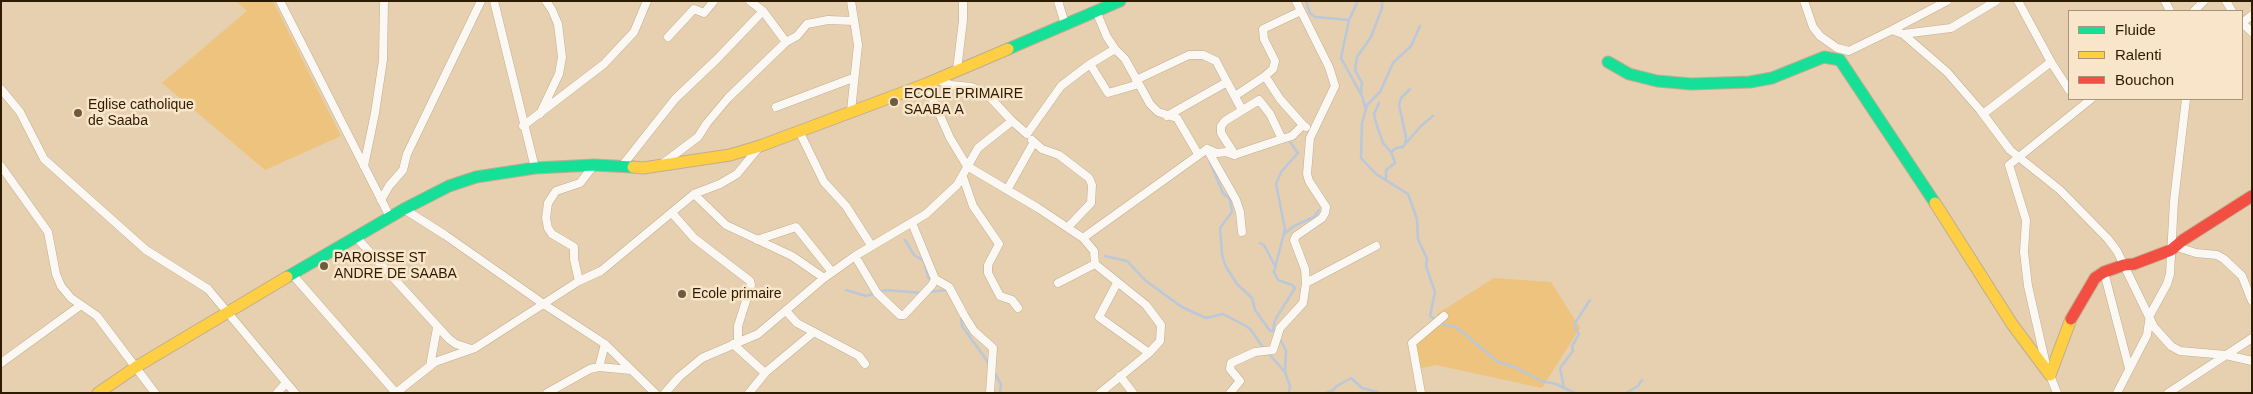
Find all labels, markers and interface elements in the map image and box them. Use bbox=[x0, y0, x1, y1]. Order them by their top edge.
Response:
legend bbox=[2068, 10, 2243, 100]
text: Fluide bbox=[2115, 21, 2156, 38]
text: Ralenti bbox=[2115, 46, 2162, 63]
text: Bouchon bbox=[2115, 71, 2174, 88]
place label: ECOLE PRIMAIRE SAABA A bbox=[904, 86, 1023, 118]
marker: ECOLE PRIMAIRE SAABA A bbox=[888, 96, 900, 108]
place label: Eglise catholique de Saaba bbox=[88, 97, 194, 130]
marker: Eglise catholique de Saaba bbox=[72, 107, 84, 119]
place label: PAROISSE ST ANDRE DE SAABA bbox=[334, 250, 457, 282]
marker: PAROISSE ST ANDRE DE SAABA bbox=[318, 260, 330, 272]
place label: Ecole primaire bbox=[692, 286, 781, 302]
marker: Ecole primaire bbox=[676, 288, 688, 300]

